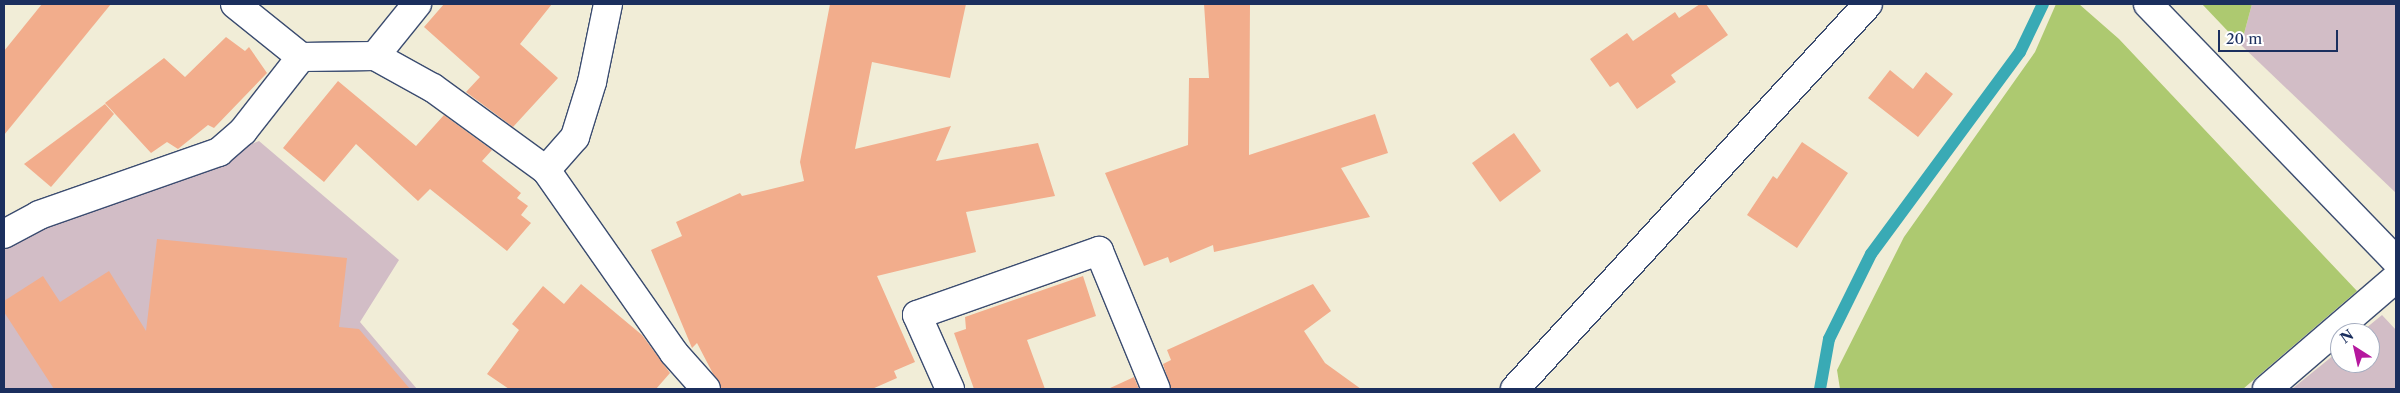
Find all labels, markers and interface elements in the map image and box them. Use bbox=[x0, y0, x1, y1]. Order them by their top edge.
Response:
scale bar bbox=[2220, 20, 2340, 52]
text: 20 m bbox=[2226, 29, 2262, 48]
north arrow bbox=[2330, 323, 2380, 373]
text: N bbox=[2337, 326, 2357, 347]

